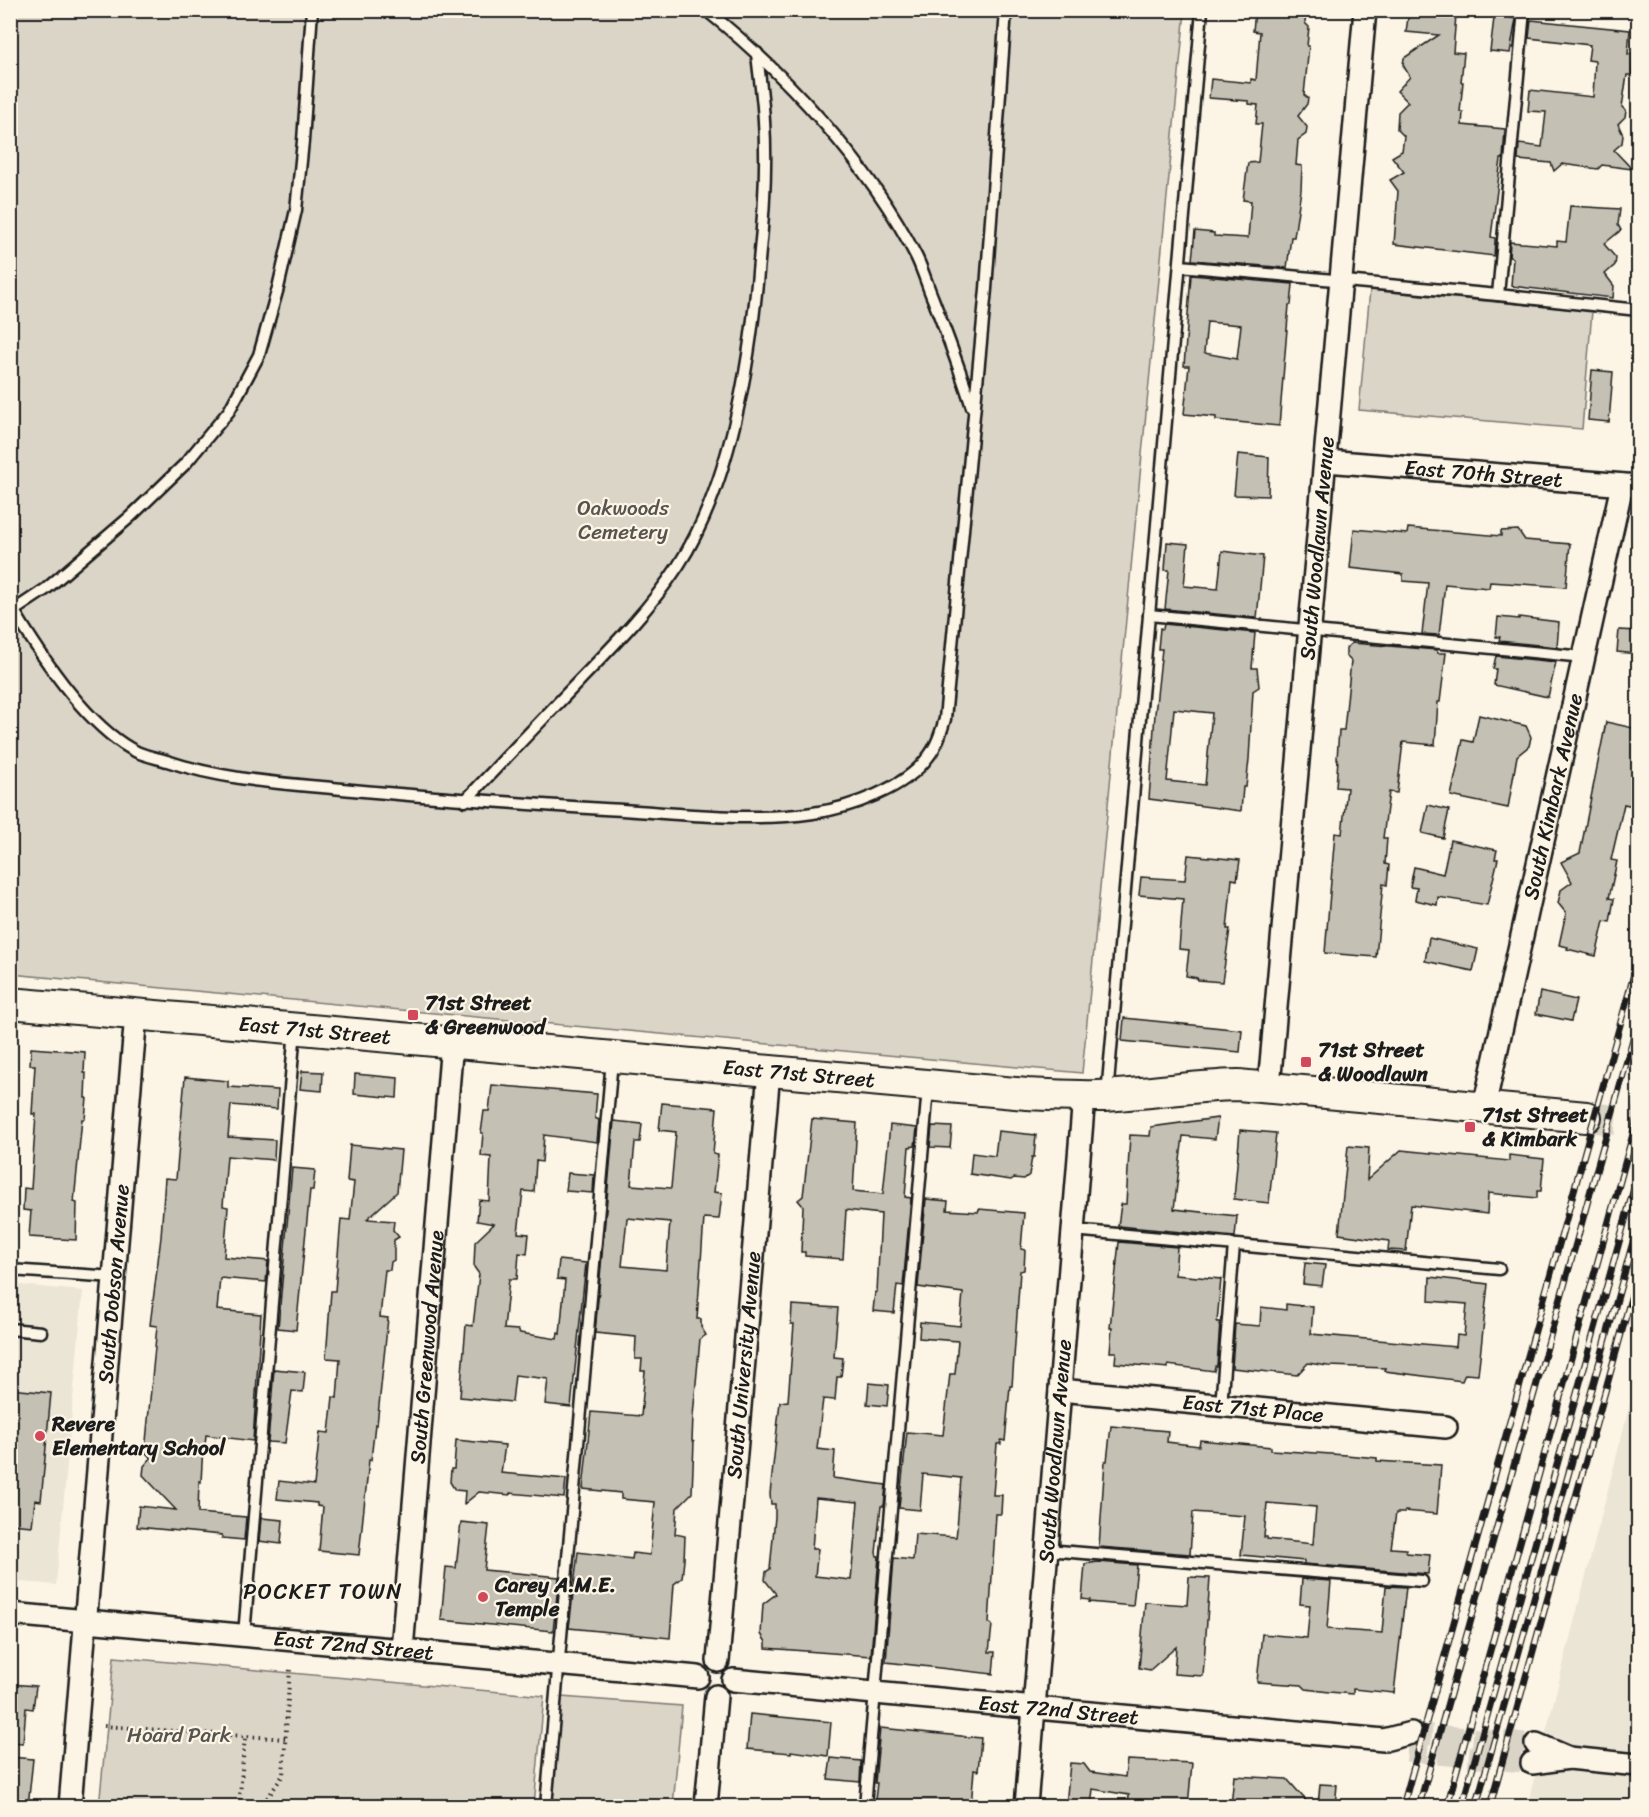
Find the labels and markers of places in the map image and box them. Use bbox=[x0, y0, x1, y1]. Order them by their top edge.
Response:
place label: 71st Street & Greenwood bbox=[425, 984, 547, 1046]
marker: 71st Street & Greenwood bbox=[406, 1008, 420, 1022]
place label: 71st Street & Woodlawn bbox=[1318, 1031, 1428, 1093]
marker: 71st Street & Woodlawn bbox=[1299, 1055, 1313, 1069]
place label: 71st Street & Kimbark bbox=[1482, 1096, 1589, 1158]
marker: 71st Street & Kimbark bbox=[1463, 1120, 1477, 1134]
place label: Revere Elementary School bbox=[51, 1405, 226, 1467]
marker: Revere Elementary School bbox=[33, 1429, 47, 1443]
place label: Carey A.M.E. Temple bbox=[494, 1566, 616, 1628]
marker: Carey A.M.E. Temple bbox=[476, 1590, 490, 1604]

